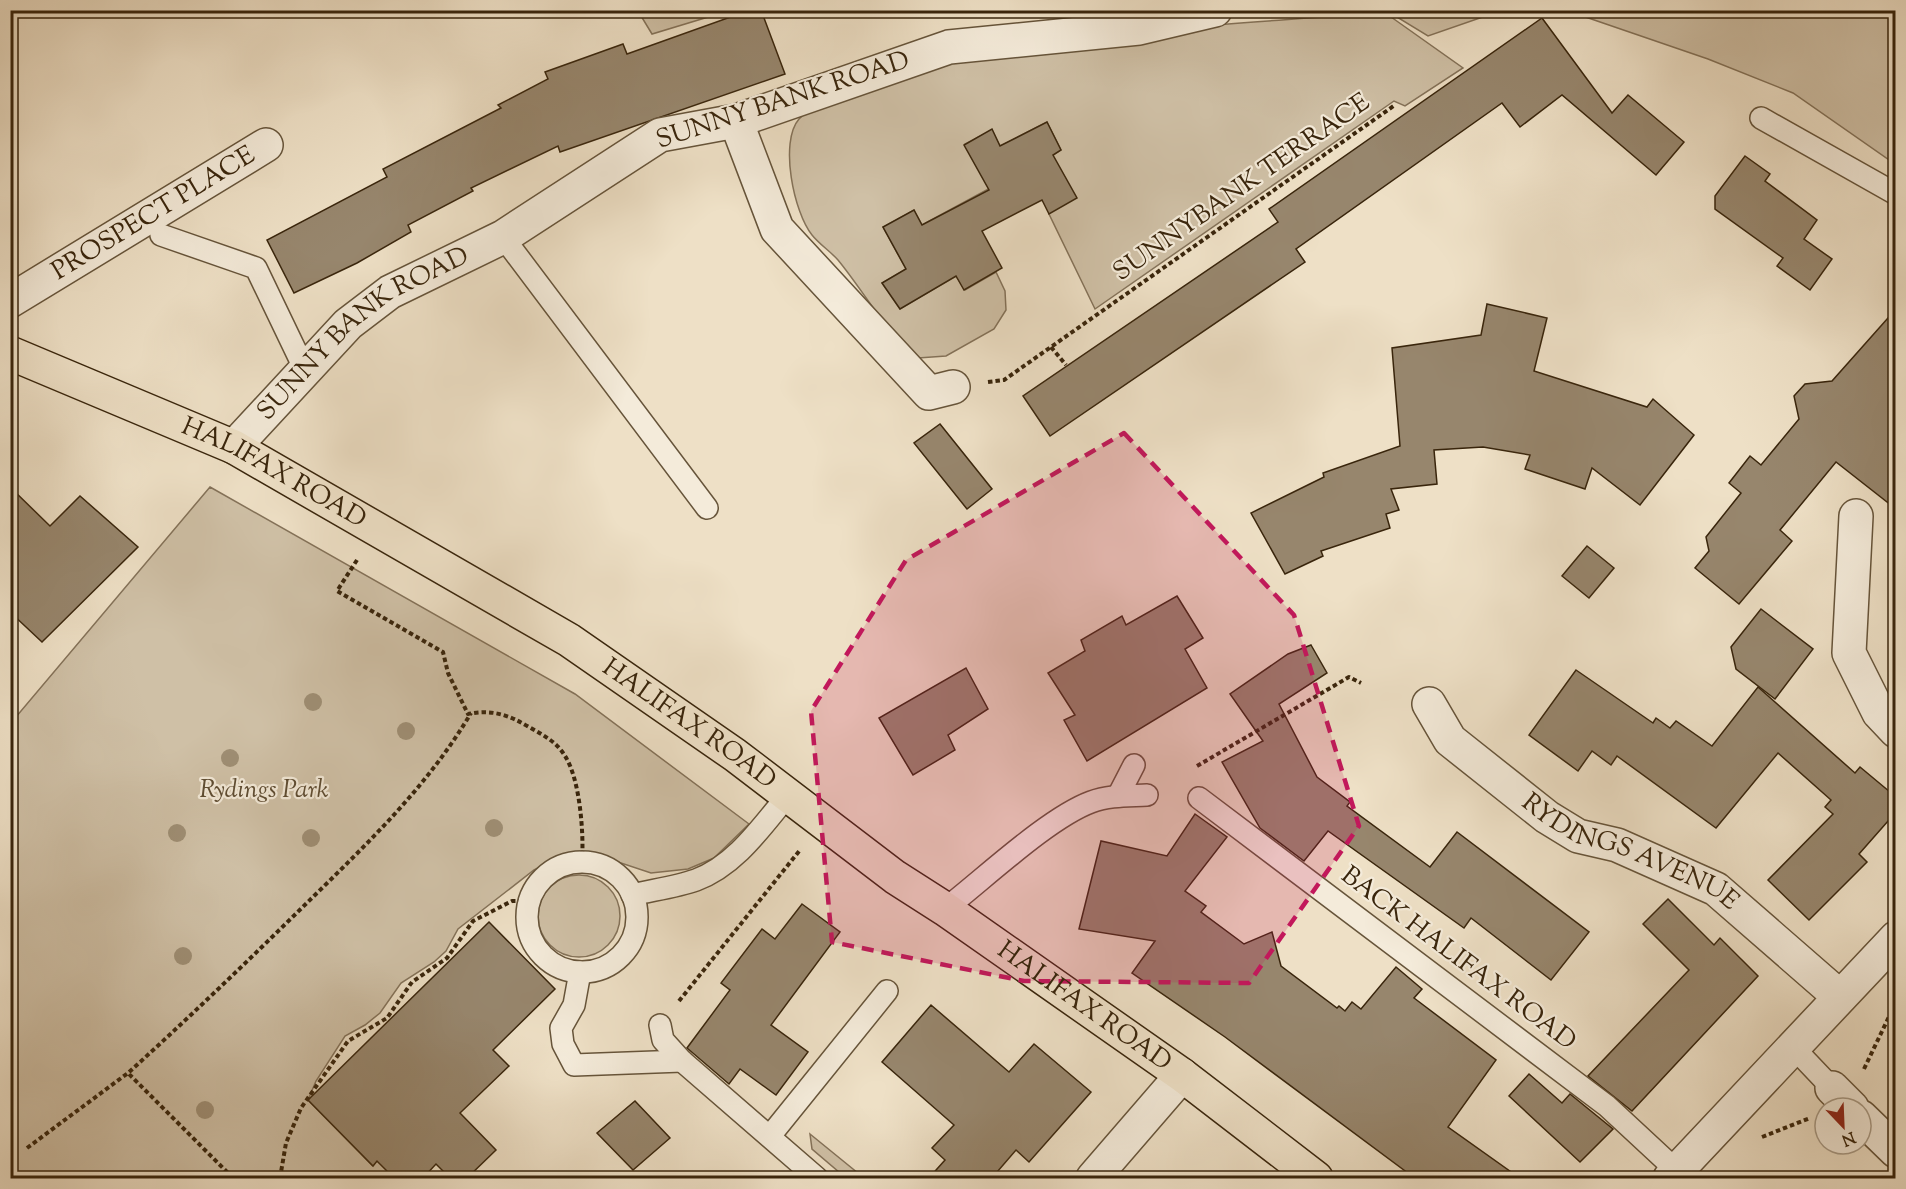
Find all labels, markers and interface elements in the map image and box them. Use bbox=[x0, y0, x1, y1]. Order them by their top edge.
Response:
street label: SUNNY BANK ROAD bbox=[651, 43, 915, 159]
street label: SUNNYBANK TERRACE bbox=[1106, 85, 1378, 291]
street label: PROSPECT PLACE bbox=[45, 137, 263, 290]
street label: SUNNY BANK ROAD bbox=[249, 238, 475, 429]
street label: HALIFAX ROAD bbox=[175, 408, 373, 538]
street label: HALIFAX ROAD bbox=[594, 650, 784, 798]
park label: Rydings Park bbox=[200, 772, 329, 809]
street label: RYDINGS AVENUE bbox=[1513, 785, 1747, 919]
street label: BACK HALIFAX ROAD bbox=[1333, 858, 1583, 1060]
street label: HALIFAX ROAD bbox=[989, 932, 1179, 1081]
north arrow bbox=[1813, 1096, 1873, 1156]
text: N bbox=[1837, 1124, 1858, 1151]

